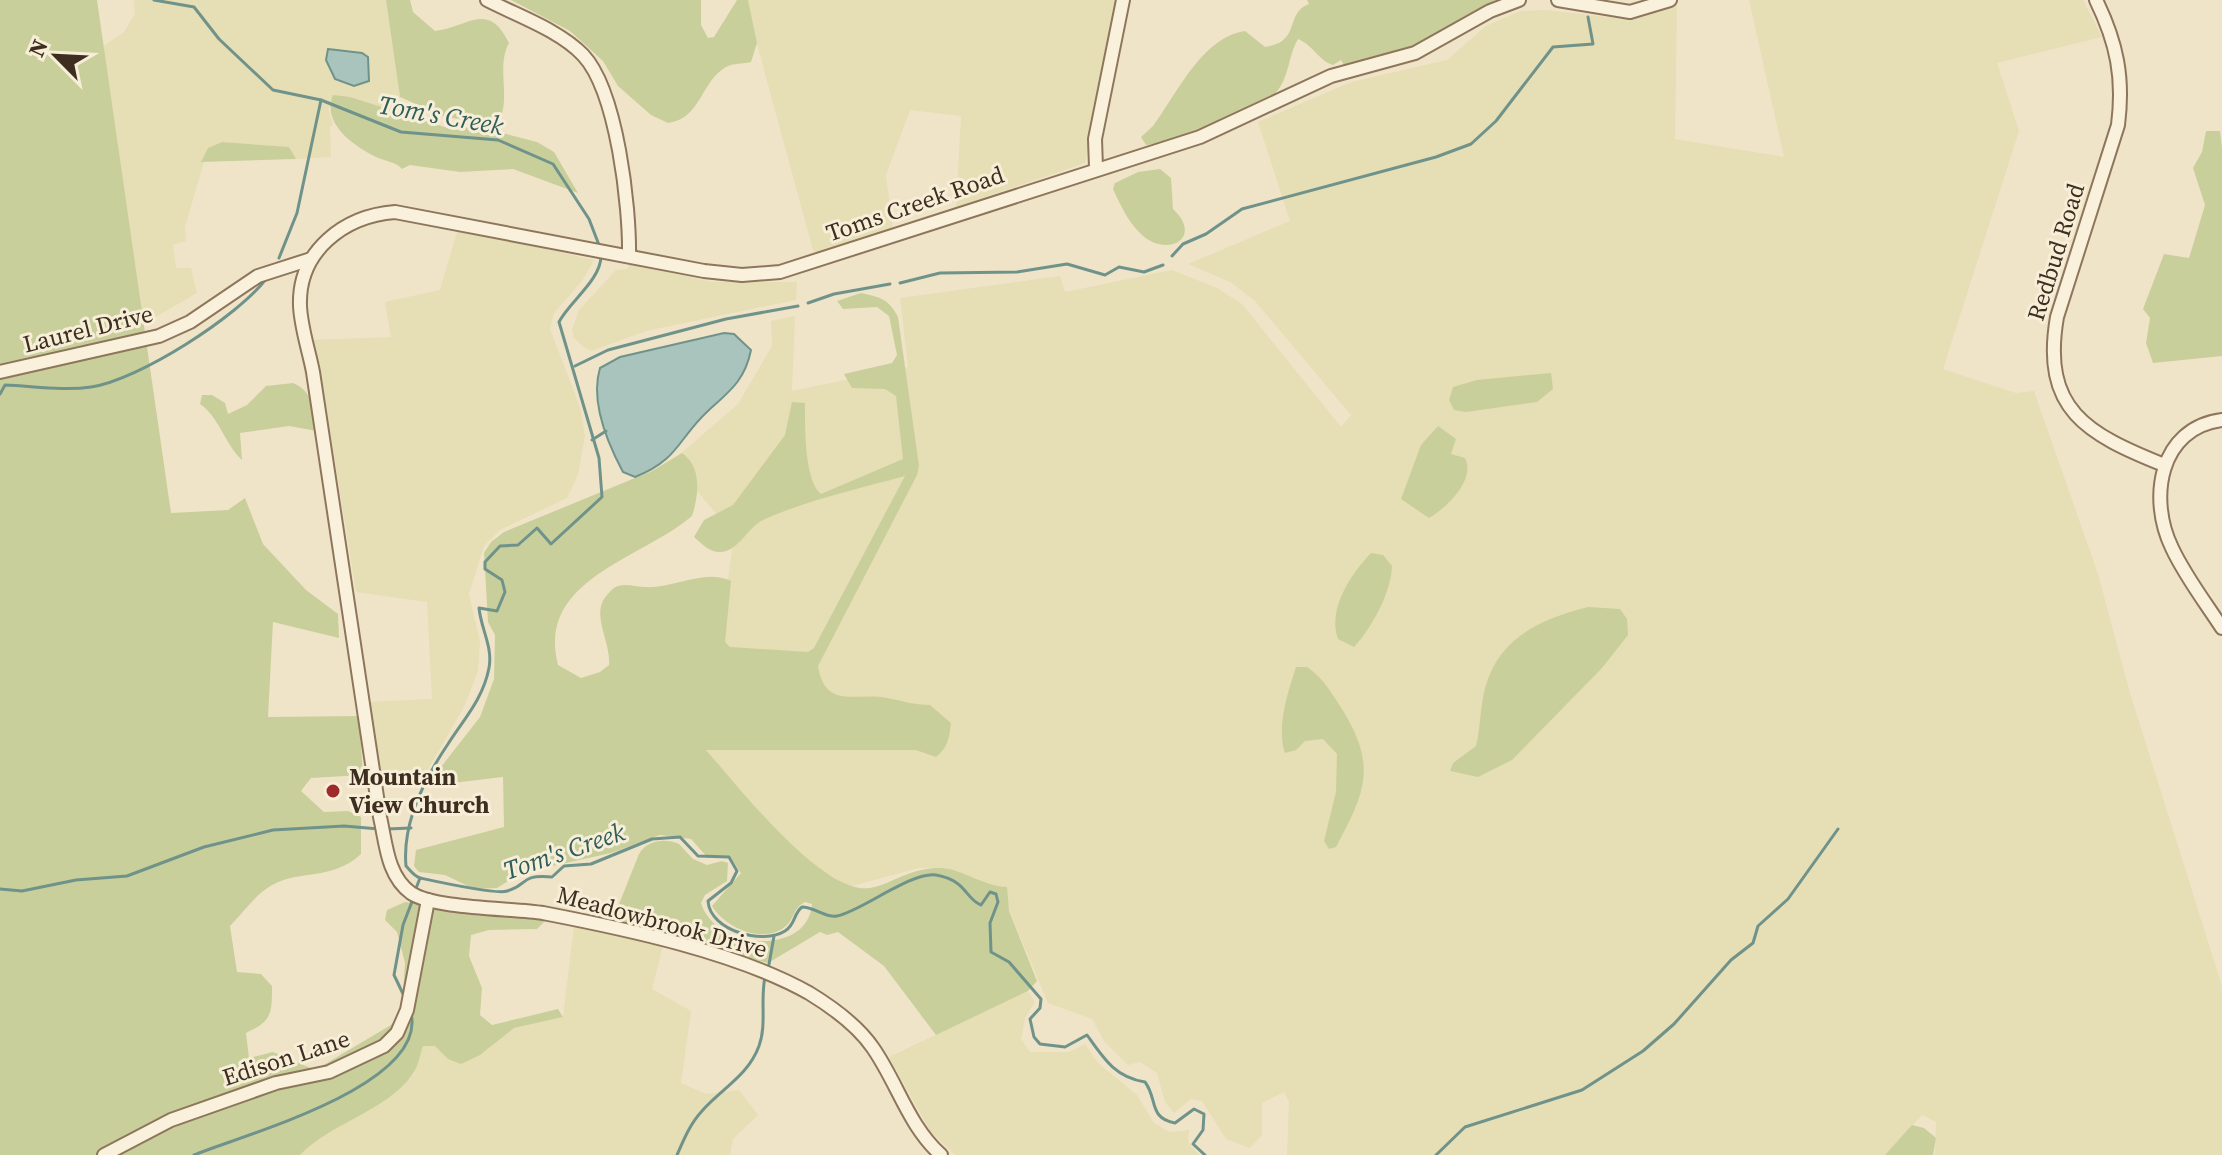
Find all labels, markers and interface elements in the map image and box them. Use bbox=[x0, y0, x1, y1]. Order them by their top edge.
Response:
north arrow bbox=[16, 16, 96, 96]
text: N bbox=[21, 34, 55, 61]
water label: Tom's Creek bbox=[376, 86, 507, 144]
street label: Toms Creek Road bbox=[822, 158, 1009, 249]
street label: Redbud Road bbox=[2019, 179, 2092, 325]
street label: Laurel Drive bbox=[19, 296, 156, 361]
place label: Mountain View Church bbox=[349, 760, 490, 821]
marker: Mountain View Church bbox=[324, 782, 342, 800]
water label: Tom's Creek bbox=[499, 813, 630, 889]
street label: Meadowbrook Drive bbox=[553, 878, 771, 965]
street label: Edison Lane bbox=[218, 1021, 354, 1094]

